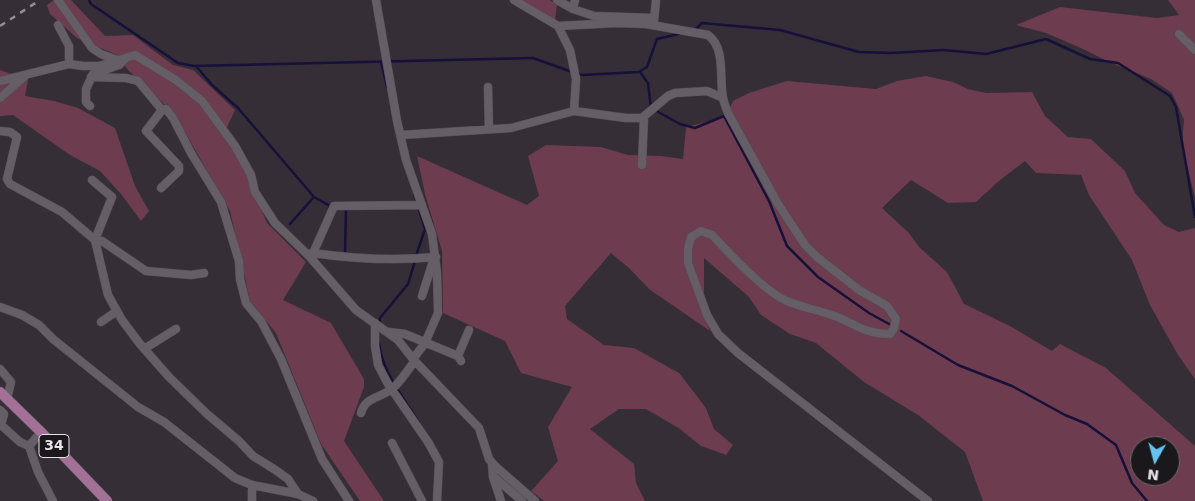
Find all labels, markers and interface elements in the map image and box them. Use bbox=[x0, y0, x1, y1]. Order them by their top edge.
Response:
road number: 34 bbox=[39, 434, 69, 458]
north arrow bbox=[1130, 436, 1180, 486]
text: N bbox=[1147, 466, 1160, 484]

